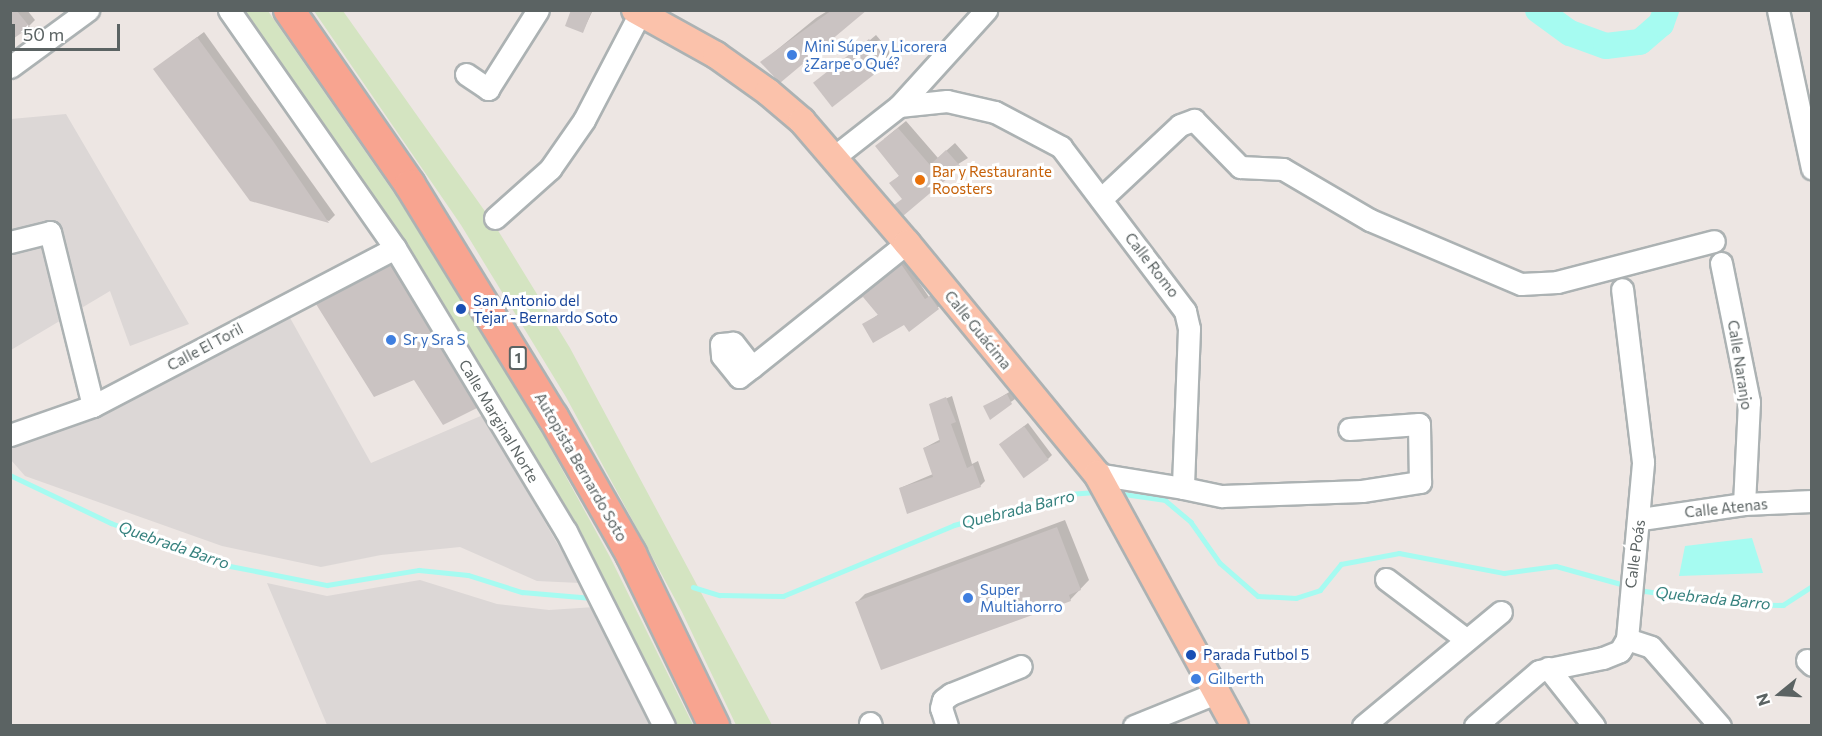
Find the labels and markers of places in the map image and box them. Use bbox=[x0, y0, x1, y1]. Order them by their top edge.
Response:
place label: Mini Súper y Licorera ¿Zarpe o Qué? bbox=[804, 37, 947, 72]
marker: Mini Súper y Licorera ¿Zarpe o Qué? bbox=[785, 48, 799, 62]
place label: Bar y Restaurante Roosters bbox=[932, 162, 1052, 197]
marker: Bar y Restaurante Roosters bbox=[913, 173, 927, 187]
place label: San Antonio del Tejar - Bernardo Soto bbox=[473, 291, 618, 326]
marker: San Antonio del Tejar - Bernardo Soto bbox=[454, 302, 468, 316]
place label: Sr y Sra S bbox=[403, 331, 465, 349]
marker: Sr y Sra S bbox=[384, 333, 398, 347]
place label: Super Multiahorro bbox=[980, 580, 1063, 615]
marker: Super Multiahorro bbox=[961, 591, 975, 605]
place label: Parada Futbol 5 bbox=[1203, 646, 1309, 664]
marker: Parada Futbol 5 bbox=[1184, 648, 1198, 662]
place label: Gilberth bbox=[1208, 670, 1264, 688]
marker: Gilberth bbox=[1189, 672, 1203, 686]

